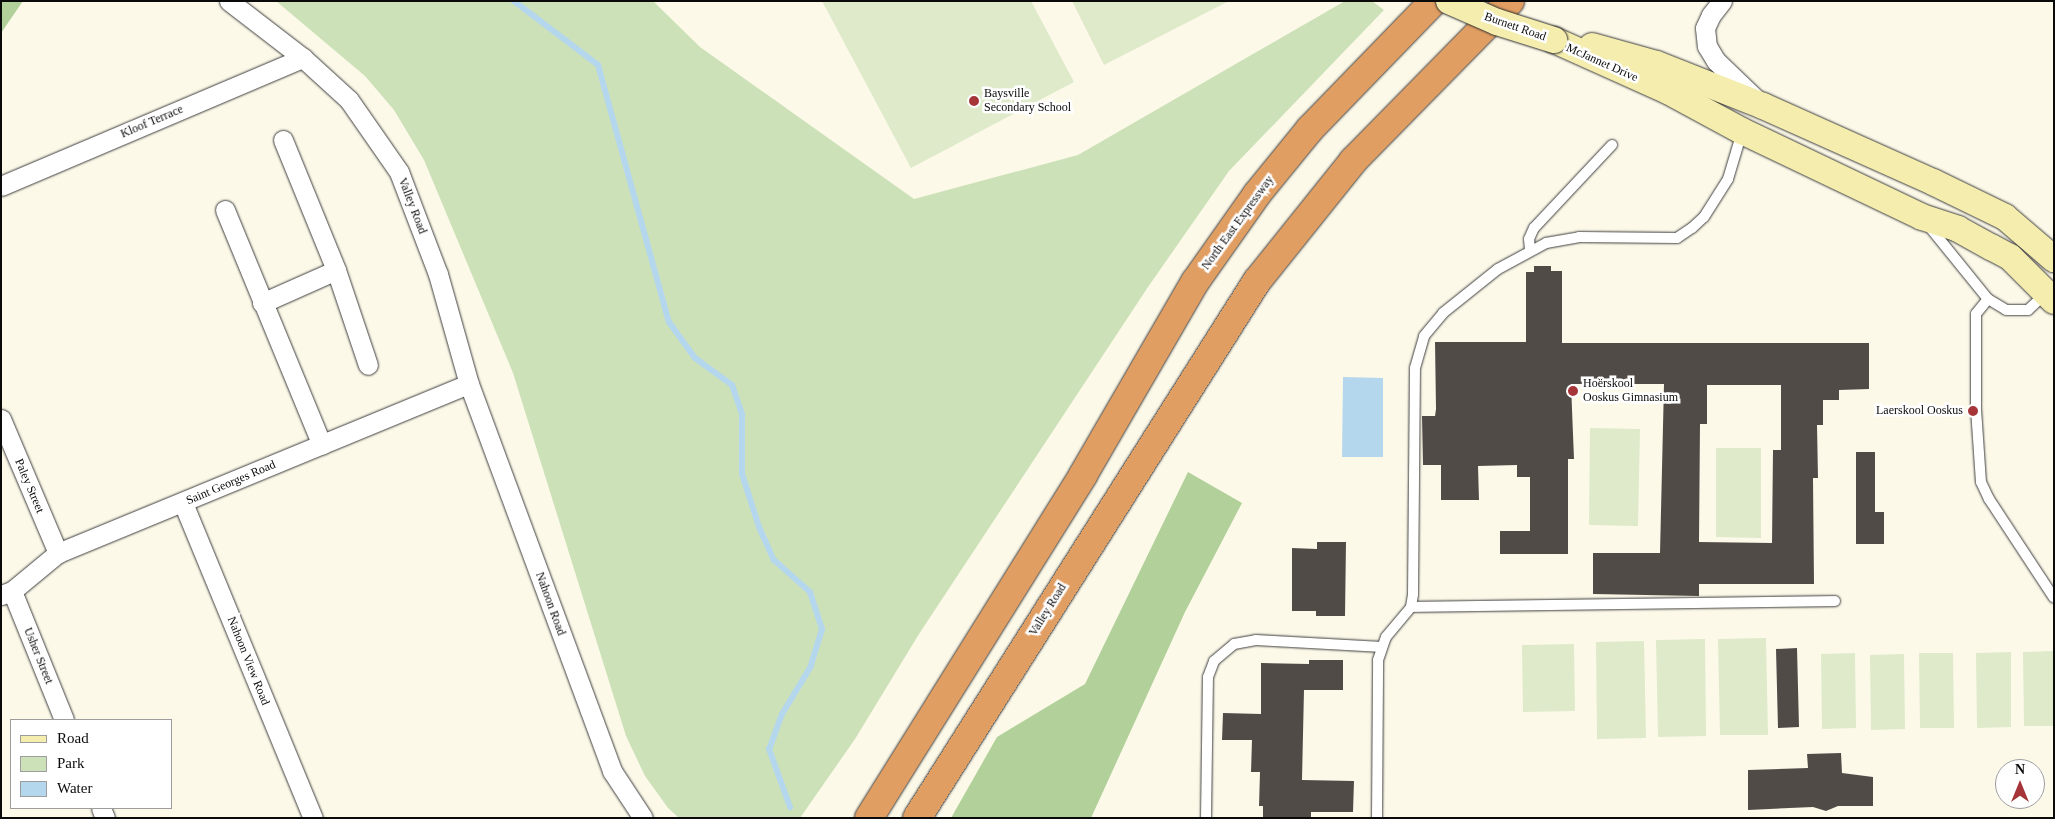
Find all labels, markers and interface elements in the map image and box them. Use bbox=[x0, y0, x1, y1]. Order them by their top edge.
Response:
street label: Burnett Road bbox=[1482, 10, 1548, 44]
street label: McJannet Drive bbox=[1564, 41, 1640, 85]
place label: Baysville Secondary School bbox=[984, 87, 1071, 115]
marker: Baysville Secondary School bbox=[968, 95, 980, 107]
street label: Kloof Terrace bbox=[118, 102, 186, 142]
street label: North East Expressway bbox=[1199, 173, 1277, 273]
street label: Valley Road bbox=[395, 176, 429, 236]
place label: Hoërskool Ooskus Gimnasium bbox=[1583, 377, 1678, 405]
marker: Hoërskool Ooskus Gimnasium bbox=[1567, 385, 1579, 397]
place label: Laerskool Ooskus bbox=[1876, 404, 1963, 418]
marker: Laerskool Ooskus bbox=[1967, 405, 1979, 417]
street label: Paley Street bbox=[11, 457, 47, 515]
street label: Saint Georges Road bbox=[184, 458, 278, 508]
street label: Nahoon Road bbox=[532, 570, 568, 638]
street label: Valley Road bbox=[1026, 581, 1070, 639]
street label: Nahoon View Road bbox=[224, 614, 272, 708]
street label: Usher Street bbox=[20, 626, 56, 686]
legend bbox=[10, 719, 172, 809]
text: Road bbox=[57, 730, 89, 746]
text: Park bbox=[57, 755, 85, 771]
north arrow bbox=[1995, 759, 2045, 809]
text: N bbox=[2015, 762, 2025, 777]
text: Water bbox=[57, 780, 92, 796]

